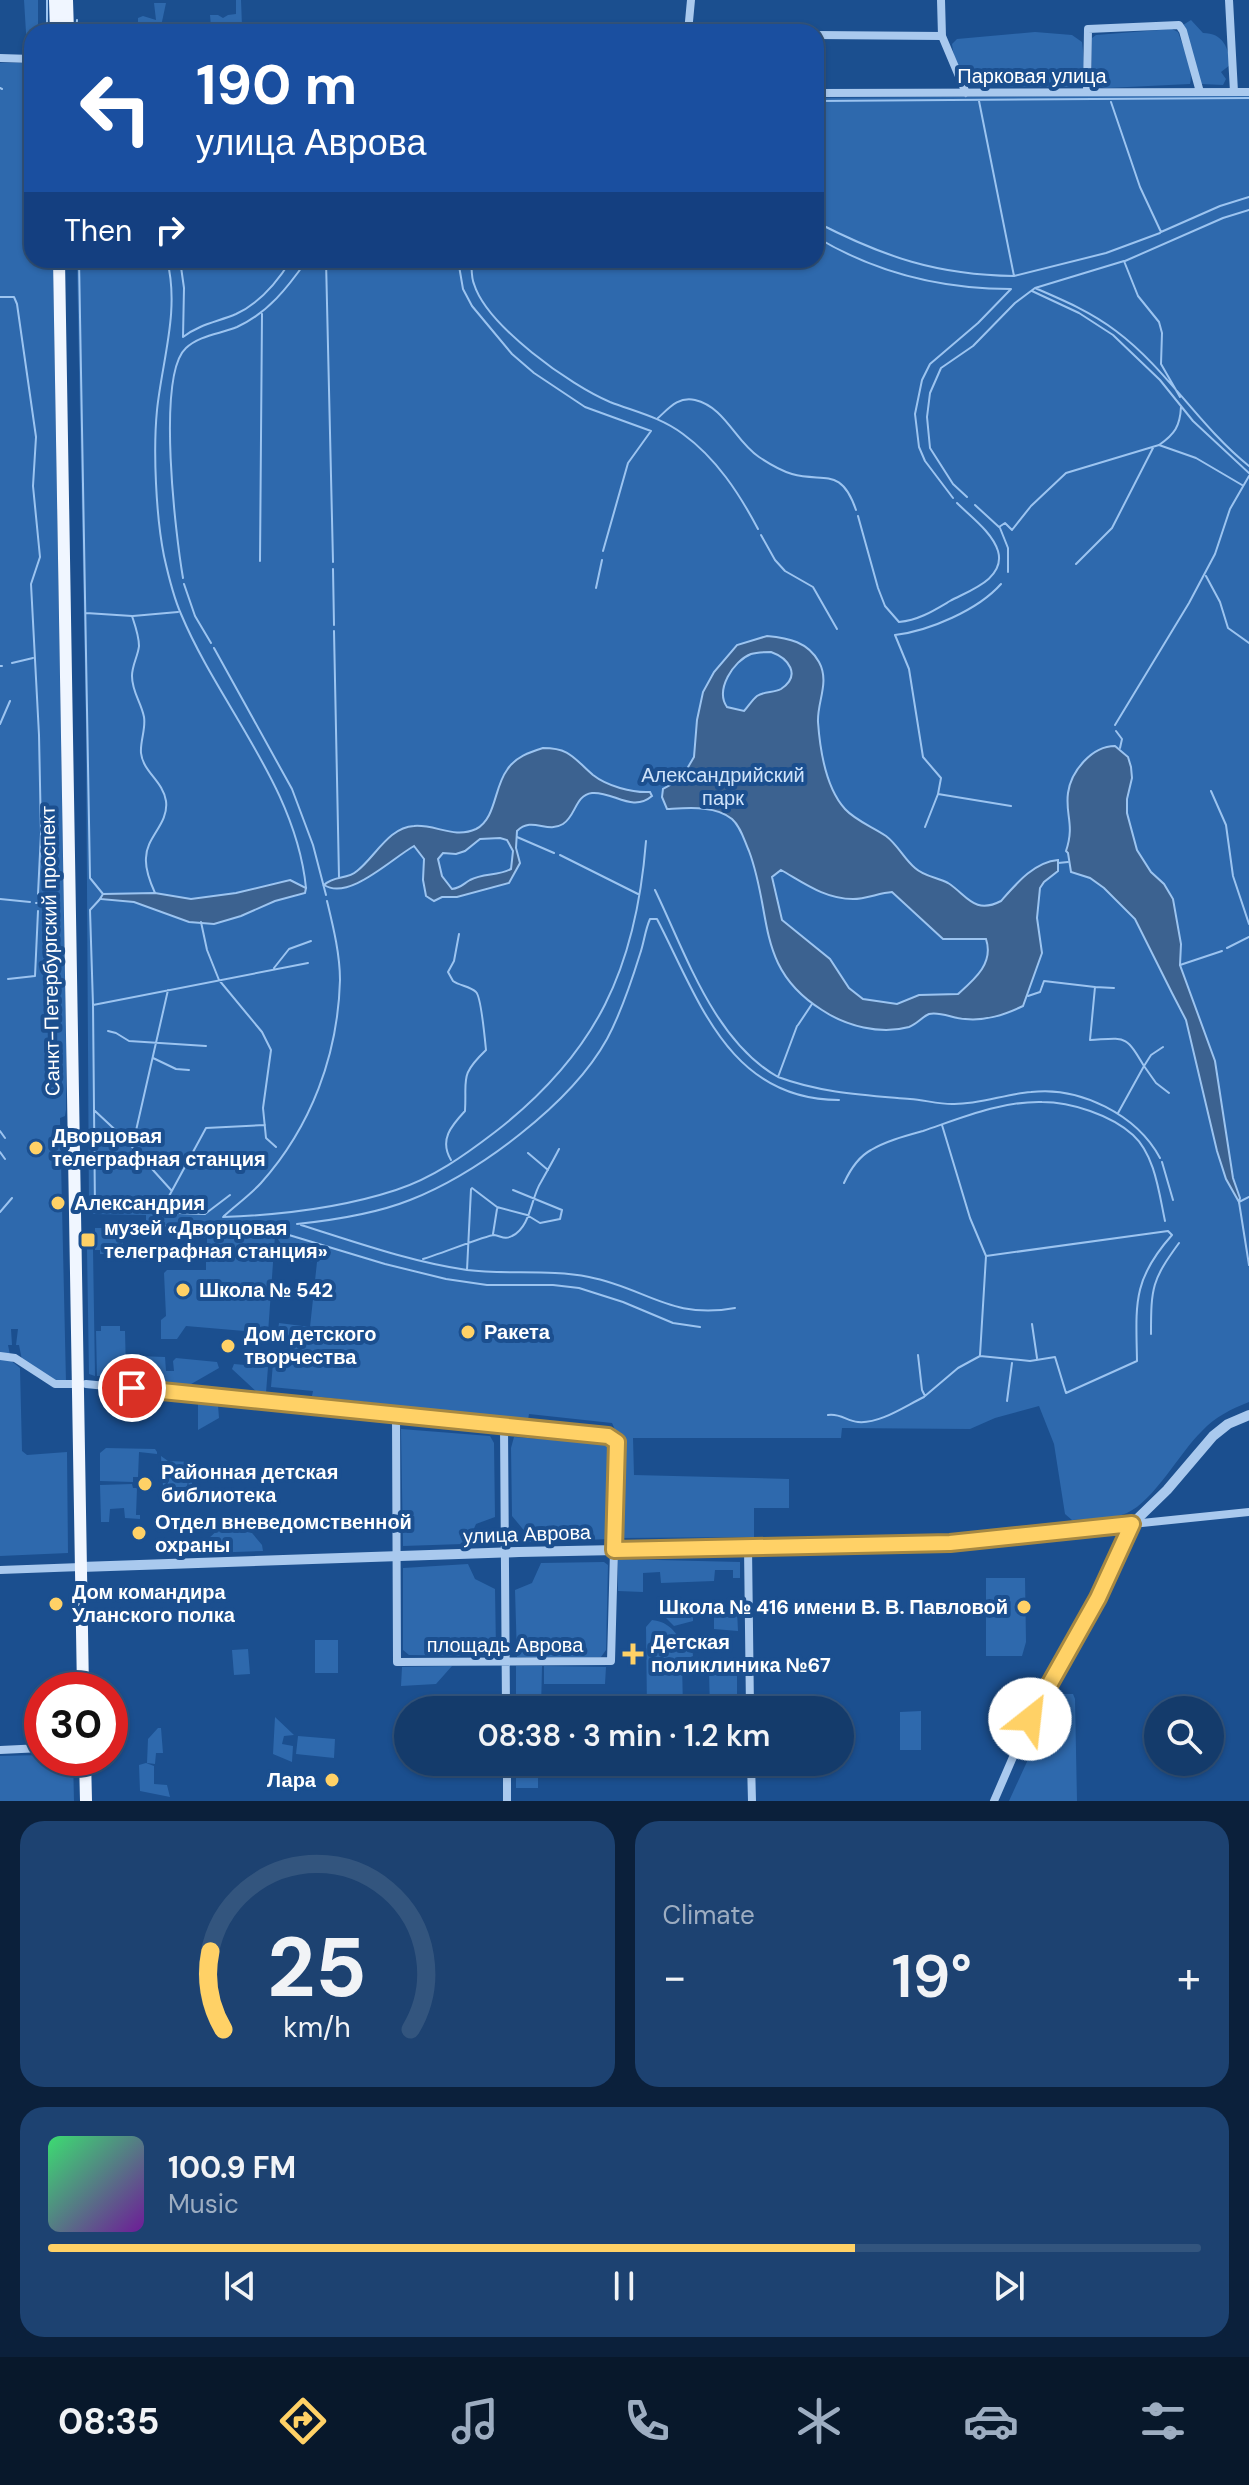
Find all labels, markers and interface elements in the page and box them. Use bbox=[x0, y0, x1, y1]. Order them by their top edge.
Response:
text: 190 m bbox=[196, 48, 357, 121]
icon: left bbox=[64, 56, 168, 160]
street label: Парковая улица bbox=[957, 63, 1108, 89]
text: улица Аврова bbox=[196, 119, 426, 166]
icon: right bbox=[148, 208, 192, 252]
text: Then bbox=[64, 211, 132, 250]
park label: Александрийский парк bbox=[641, 762, 805, 811]
street label: Санкт-Петербургский проспект bbox=[34, 806, 66, 1096]
place label: Дворцовая телеграфная станция bbox=[52, 1123, 266, 1172]
marker: Дворцовая телеграфная станция bbox=[27, 1139, 45, 1157]
place label: Александрия bbox=[74, 1190, 205, 1216]
marker: Александрия bbox=[49, 1194, 67, 1212]
place label: музей «Дворцовая телеграфная станция» bbox=[104, 1215, 328, 1264]
marker: музей «Дворцовая телеграфная станция» bbox=[79, 1231, 97, 1249]
place label: Школа № 542 bbox=[199, 1277, 333, 1303]
marker: Школа № 542 bbox=[174, 1281, 192, 1299]
place label: Ракета bbox=[484, 1319, 551, 1345]
place label: Дом детского творчества bbox=[244, 1321, 376, 1370]
marker: Ракета bbox=[459, 1323, 477, 1341]
marker: Дом детского творчества bbox=[219, 1337, 237, 1355]
pin bbox=[98, 1354, 166, 1422]
icon: arrive bbox=[110, 1366, 154, 1410]
place label: Районная детская библиотека bbox=[161, 1459, 338, 1508]
marker: Районная детская библиотека bbox=[136, 1475, 154, 1493]
place label: Отдел вневедомственной охраны bbox=[155, 1509, 412, 1558]
street label: улица Аврова bbox=[463, 1519, 592, 1549]
marker: Отдел вневедомственной охраны bbox=[130, 1524, 148, 1542]
place label: Дом командира Уланского полка bbox=[72, 1579, 236, 1628]
place label: Школа № 416 имени В. В. Павловой bbox=[659, 1594, 1008, 1620]
marker: Дом командира Уланского полка bbox=[47, 1595, 65, 1613]
marker: Школа № 416 имени В. В. Павловой bbox=[1015, 1598, 1033, 1616]
place label: Детская поликлиника №67 bbox=[651, 1629, 831, 1678]
street label: площадь Аврова bbox=[427, 1632, 584, 1658]
marker: Детская поликлиника №67 bbox=[622, 1643, 644, 1665]
speed limit sign: 30 bbox=[24, 1672, 128, 1776]
position arrow bbox=[988, 1677, 1072, 1761]
map controls bbox=[1144, 1696, 1224, 1776]
button: search bbox=[1144, 1696, 1224, 1776]
text: 08:38 · 3 min · 1.2 km bbox=[478, 1716, 770, 1755]
place label: Лара bbox=[267, 1767, 317, 1793]
marker: Лара bbox=[323, 1771, 341, 1789]
text: Climate bbox=[663, 1898, 755, 1932]
text: 25 bbox=[267, 1913, 367, 2022]
text: 19° bbox=[892, 1937, 972, 2016]
text: − bbox=[663, 1948, 687, 2006]
text: + bbox=[1177, 1948, 1201, 2006]
text: km/h bbox=[283, 2009, 351, 2046]
text: 100.9 FM bbox=[168, 2148, 296, 2187]
text: Music bbox=[168, 2187, 239, 2221]
icon: previous bbox=[218, 2264, 262, 2308]
icon: pause bbox=[602, 2264, 646, 2308]
icon: next bbox=[987, 2264, 1031, 2308]
icon: directions bbox=[275, 2393, 331, 2449]
icon: music bbox=[447, 2393, 503, 2449]
icon: phone bbox=[619, 2393, 675, 2449]
icon: climate bbox=[791, 2393, 847, 2449]
icon: car bbox=[963, 2393, 1019, 2449]
icon: filters bbox=[1135, 2393, 1191, 2449]
text: 08:35 bbox=[58, 2398, 159, 2445]

